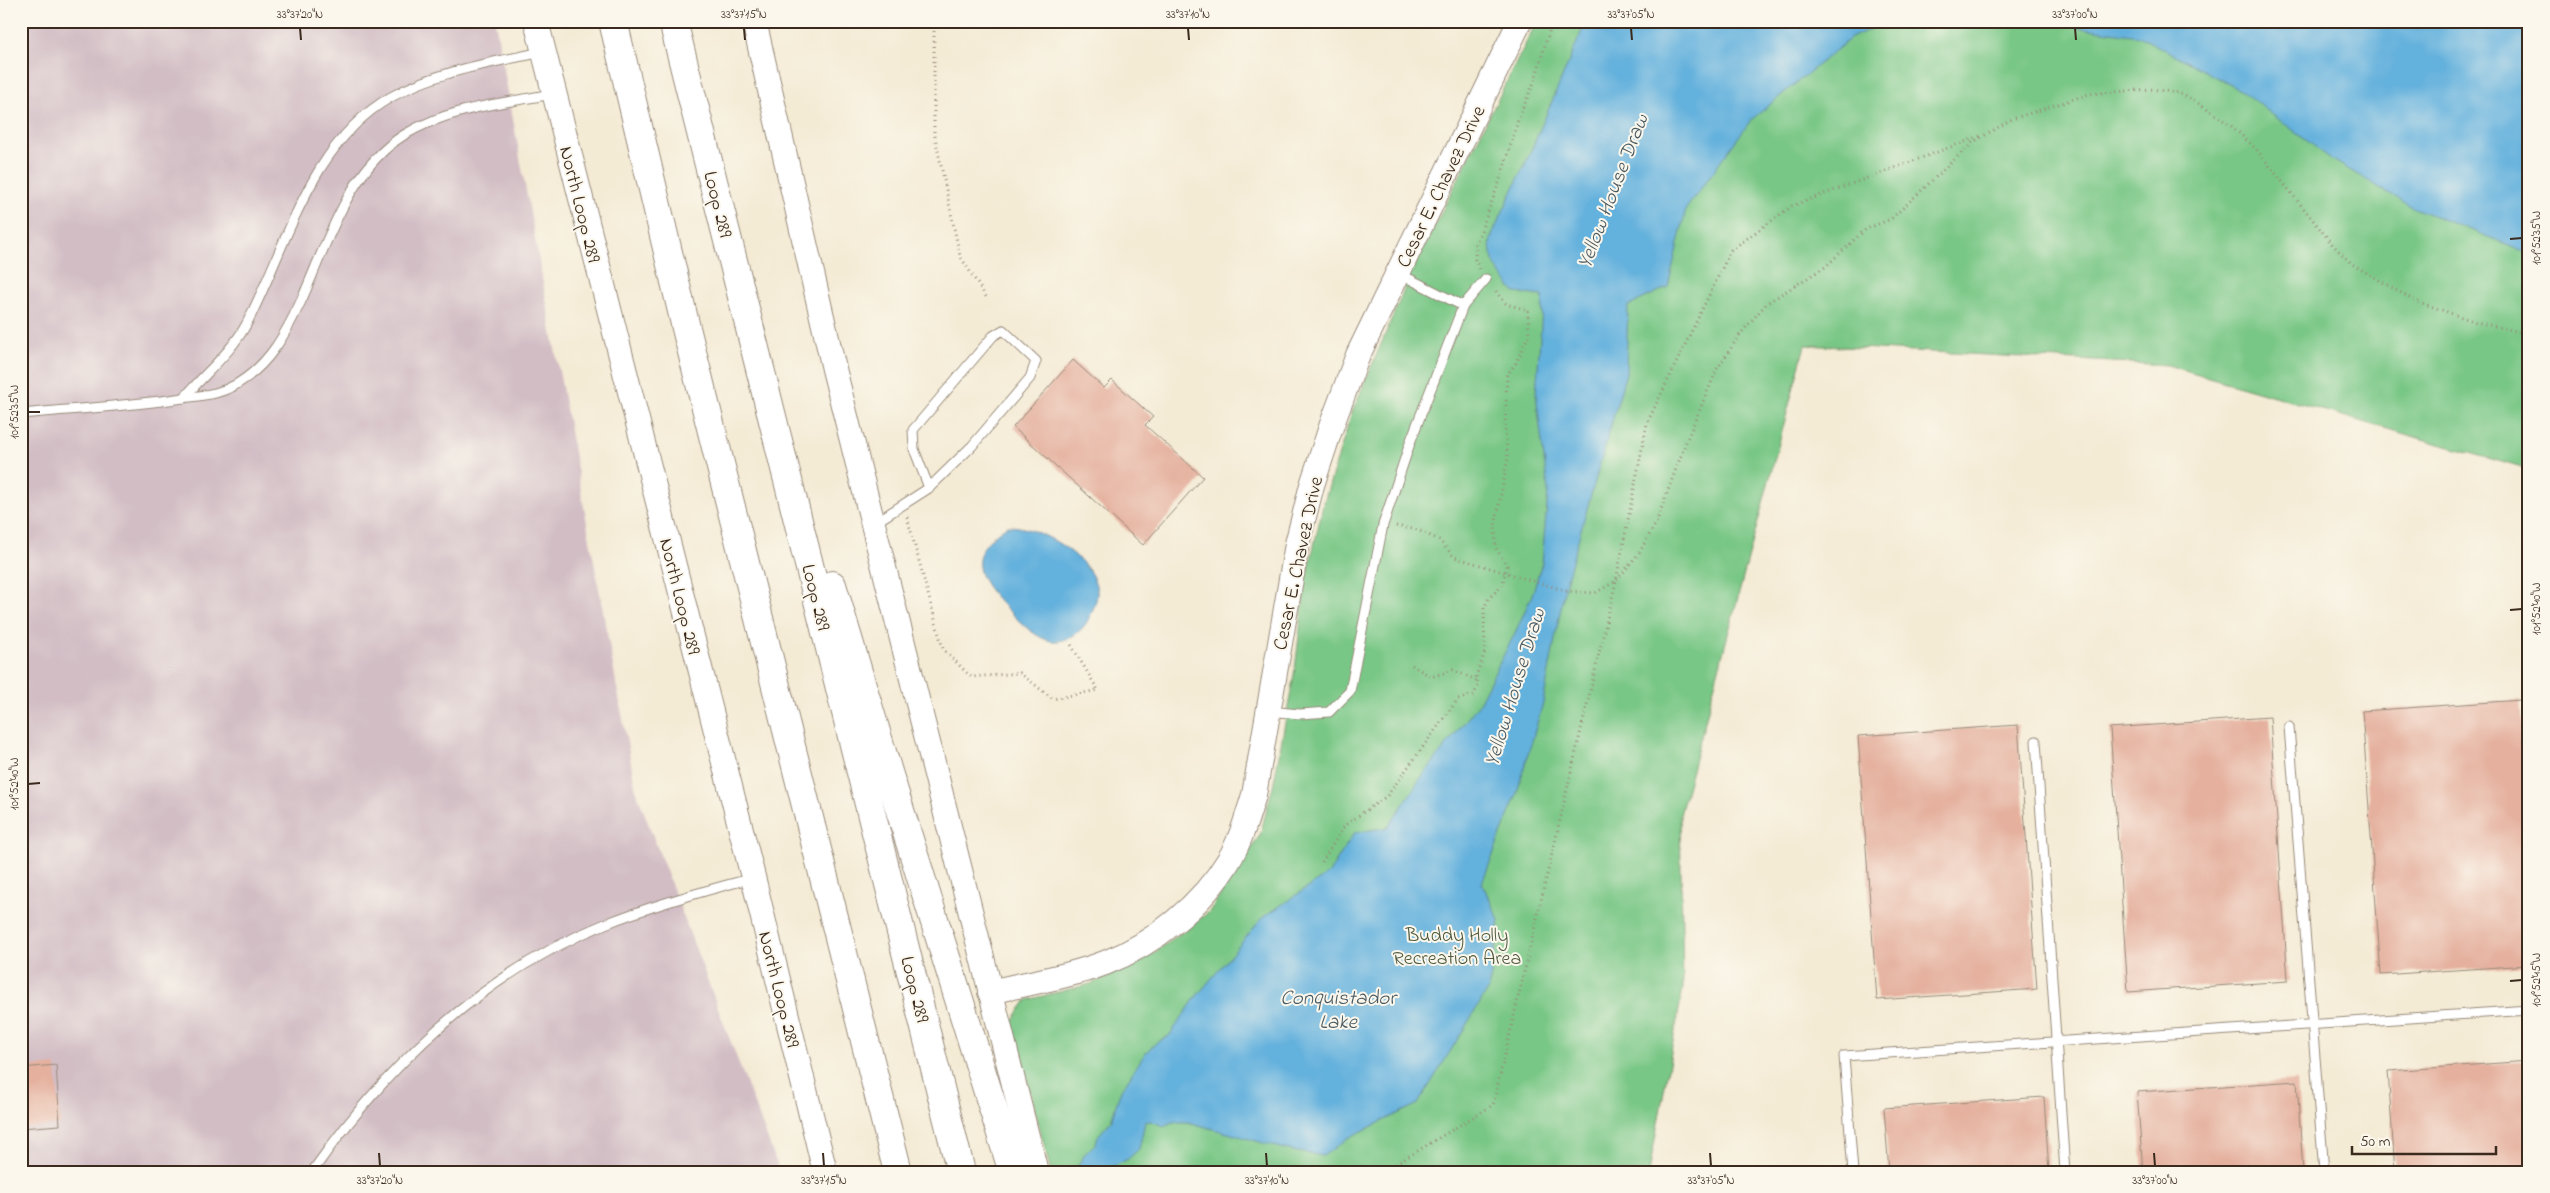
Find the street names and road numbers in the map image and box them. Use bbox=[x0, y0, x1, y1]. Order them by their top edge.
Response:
street label: Cesar E. Chavez Drive bbox=[1390, 101, 1494, 273]
street label: North Loop 289 bbox=[550, 143, 607, 266]
street label: Loop 289 bbox=[694, 168, 739, 241]
street label: Cesar E. Chavez Drive bbox=[1267, 474, 1332, 653]
street label: North Loop 289 bbox=[650, 535, 707, 658]
street label: Loop 289 bbox=[792, 561, 837, 634]
street label: North Loop 289 bbox=[749, 928, 806, 1051]
street label: Loop 289 bbox=[891, 953, 936, 1026]

